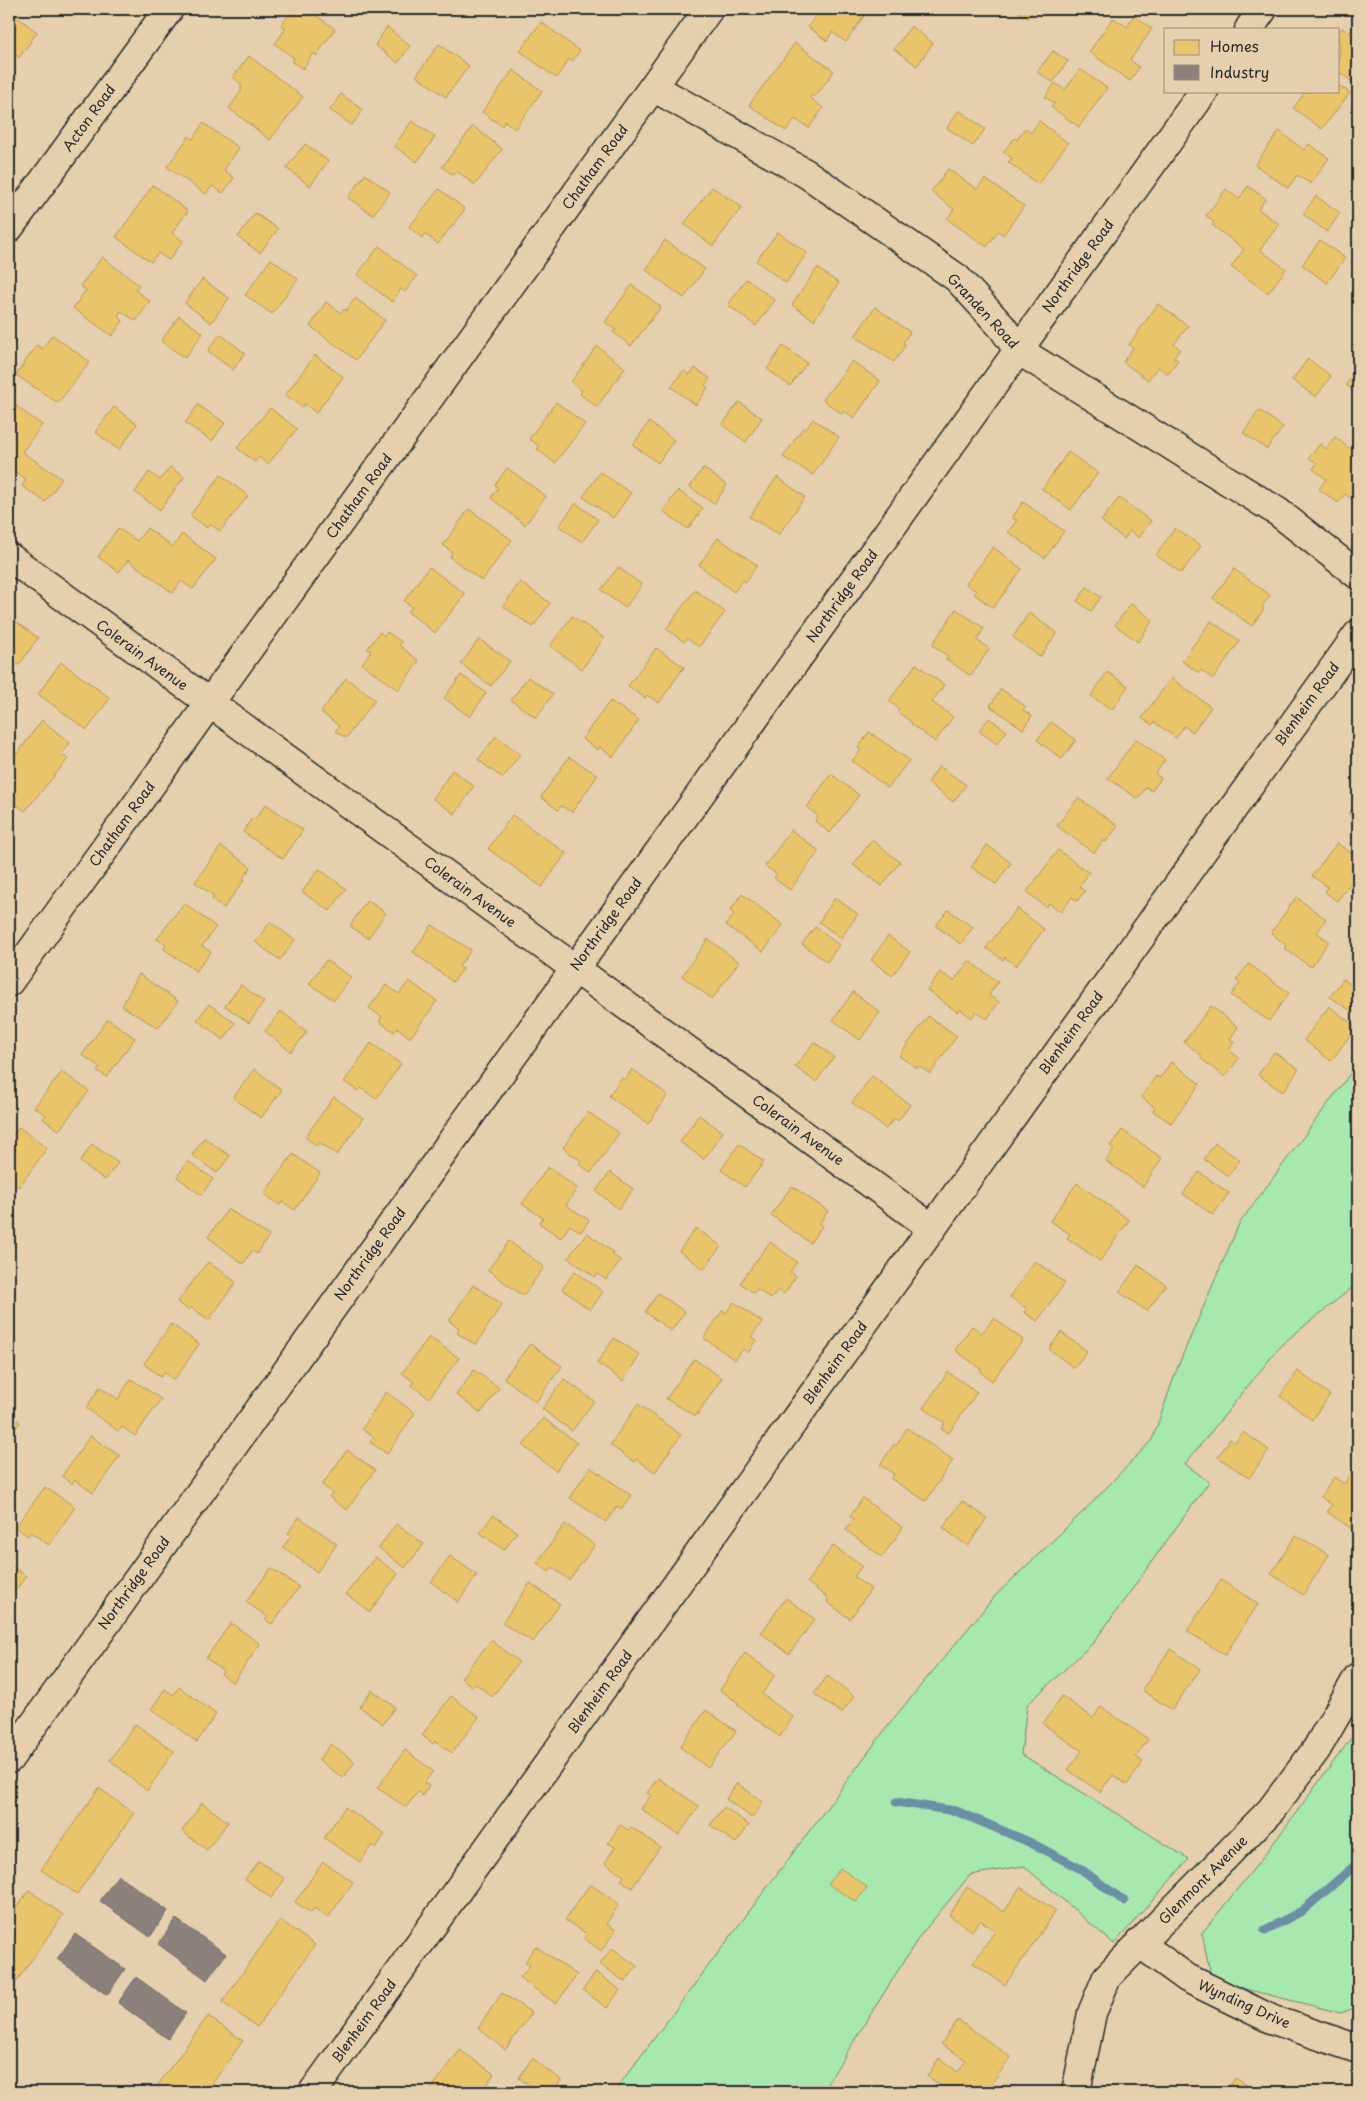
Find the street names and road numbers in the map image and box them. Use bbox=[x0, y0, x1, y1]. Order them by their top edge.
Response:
street label: Acton Road bbox=[57, 80, 120, 156]
street label: Chatham Road bbox=[556, 120, 633, 214]
street label: Northridge Road bbox=[1036, 215, 1119, 317]
street label: Granden Road bbox=[943, 268, 1024, 353]
street label: Chatham Road bbox=[320, 449, 397, 543]
street label: Northridge Road bbox=[800, 545, 883, 647]
street label: Colerain Avenue bbox=[92, 614, 193, 695]
street label: Blenheim Road bbox=[1269, 657, 1344, 750]
street label: Chatham Road bbox=[83, 777, 160, 871]
street label: Colerain Avenue bbox=[420, 851, 521, 932]
street label: Northridge Road bbox=[564, 873, 647, 975]
street label: Blenheim Road bbox=[1033, 986, 1108, 1079]
street label: Colerain Avenue bbox=[748, 1089, 849, 1170]
street label: Northridge Road bbox=[328, 1203, 411, 1305]
street label: Blenheim Road bbox=[797, 1316, 872, 1409]
street label: Northridge Road bbox=[92, 1532, 175, 1634]
street label: Blenheim Road bbox=[562, 1645, 637, 1738]
street label: Glenmont Avenue bbox=[1153, 1830, 1252, 1929]
street label: Blenheim Road bbox=[326, 1974, 401, 2067]
street label: Wynding Drive bbox=[1195, 1974, 1294, 2033]

